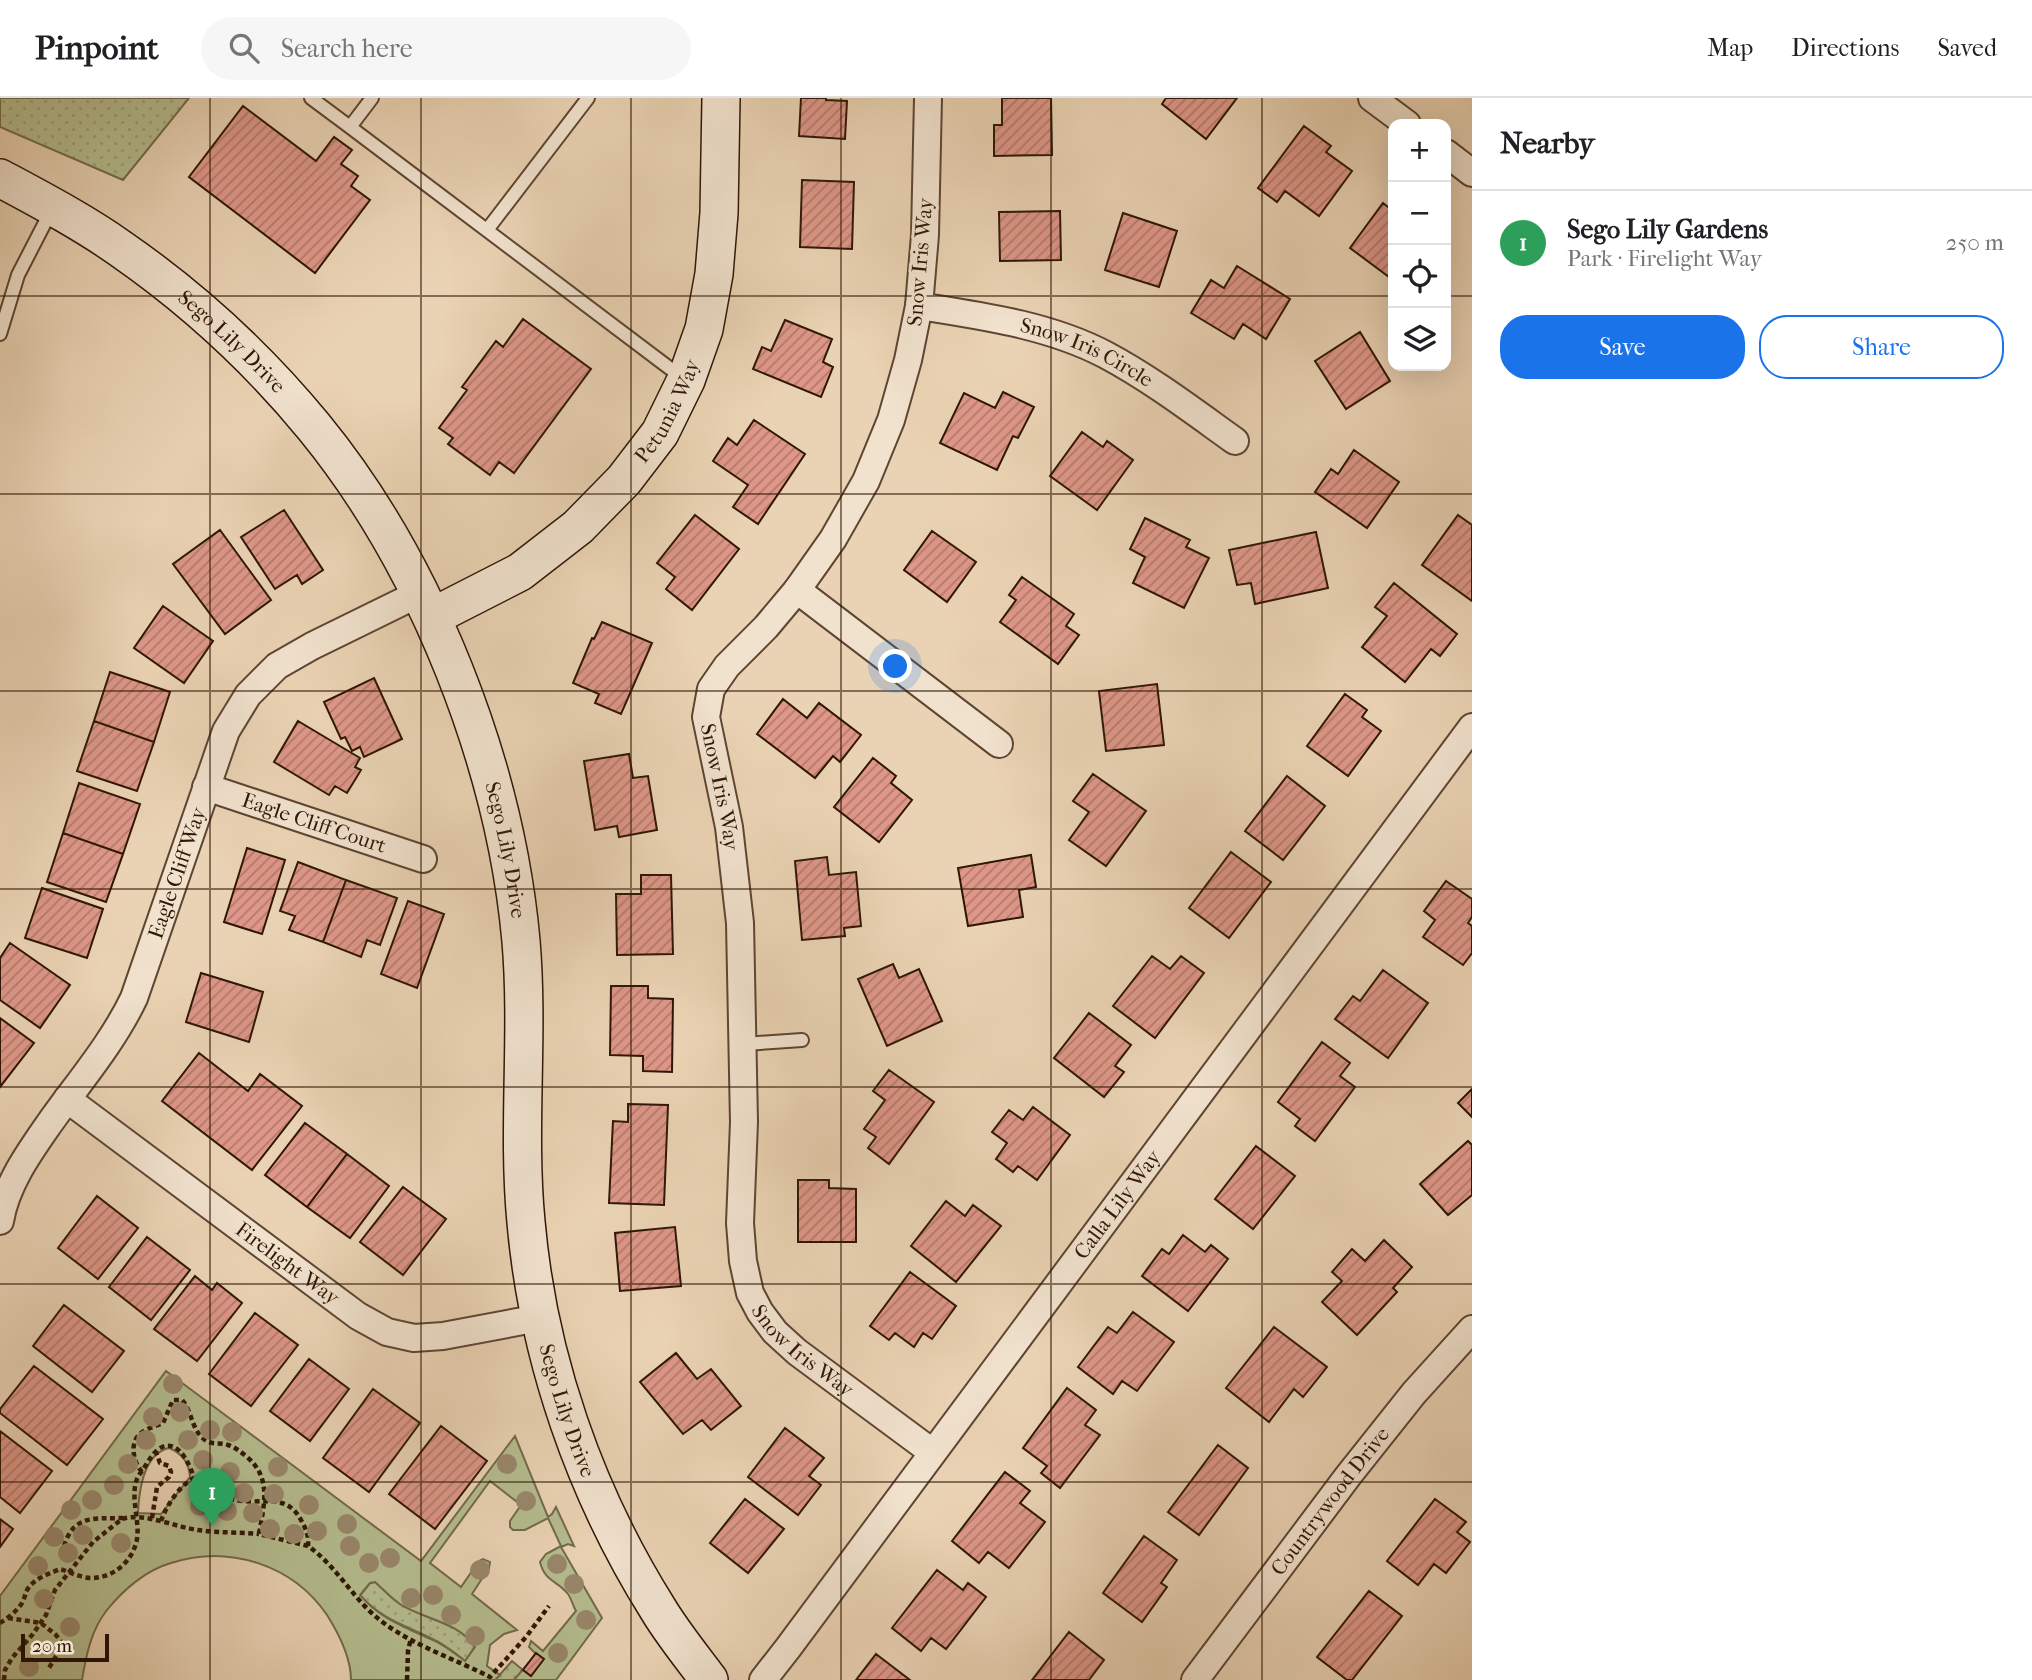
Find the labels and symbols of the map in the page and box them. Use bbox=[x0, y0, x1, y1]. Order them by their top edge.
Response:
street label: Snow Iris Way bbox=[902, 196, 938, 327]
street label: Sego Lily Drive bbox=[173, 285, 291, 398]
street label: Snow Iris Circle bbox=[1018, 313, 1157, 392]
street label: Petunia Way bbox=[630, 355, 705, 468]
your location bbox=[878, 649, 912, 683]
street label: Snow Iris Way bbox=[696, 721, 744, 852]
street label: Sego Lily Drive bbox=[480, 779, 531, 920]
street label: Eagle Cliff Court bbox=[239, 788, 390, 858]
street label: Eagle Cliff Way bbox=[143, 804, 211, 942]
street label: Calla Lily Way bbox=[1069, 1145, 1166, 1264]
street label: Firelight Way bbox=[231, 1217, 345, 1310]
street label: Snow Iris Way bbox=[746, 1301, 859, 1402]
street label: Sego Lily Drive bbox=[534, 1341, 600, 1481]
street label: Countrywood Drive bbox=[1266, 1422, 1394, 1580]
pin: 1 bbox=[189, 1468, 235, 1526]
scale bar bbox=[21, 1631, 108, 1663]

